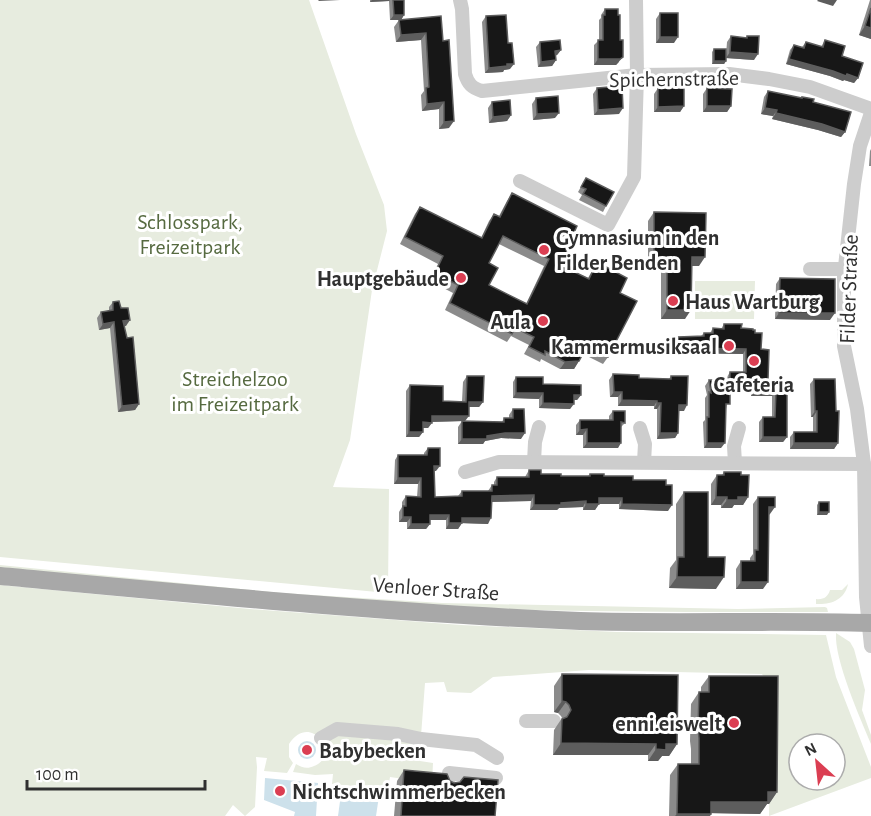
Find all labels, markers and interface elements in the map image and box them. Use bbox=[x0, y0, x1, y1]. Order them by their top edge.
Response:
street label: Spichernstraße bbox=[609, 67, 739, 91]
park label: Schlosspark, Freizeitpark bbox=[137, 211, 243, 258]
place label: Gymnasium in den Filder Benden bbox=[556, 227, 719, 274]
street label: Filder Straße bbox=[836, 234, 862, 344]
marker: Gymnasium in den Filder Benden bbox=[537, 243, 551, 257]
place label: Hauptgebäude bbox=[317, 268, 449, 290]
marker: Hauptgebäude bbox=[454, 271, 468, 285]
place label: Haus Wartburg bbox=[685, 291, 820, 313]
marker: Haus Wartburg bbox=[666, 294, 680, 308]
place label: Aula bbox=[490, 311, 531, 333]
marker: Aula bbox=[536, 314, 550, 328]
place label: Kammermusiksaal bbox=[551, 336, 717, 358]
marker: Kammermusiksaal bbox=[722, 339, 736, 353]
marker: Cafeteria bbox=[747, 354, 761, 368]
park label: Streichelzoo im Freizeitpark bbox=[171, 368, 299, 415]
place label: Cafeteria bbox=[714, 374, 795, 396]
street label: Venloer Straße bbox=[372, 574, 500, 604]
place label: enni.eiswelt bbox=[615, 713, 723, 735]
marker: enni.eiswelt bbox=[727, 716, 741, 730]
north arrow bbox=[787, 732, 847, 792]
place label: Babybecken bbox=[319, 740, 426, 763]
text: N bbox=[802, 740, 819, 759]
marker: Babybecken bbox=[300, 743, 314, 757]
scale bar bbox=[27, 753, 206, 791]
text: 100 m bbox=[36, 766, 79, 784]
place label: Nichtschwimmerbecken bbox=[292, 781, 506, 803]
marker: Nichtschwimmerbecken bbox=[273, 784, 287, 798]

